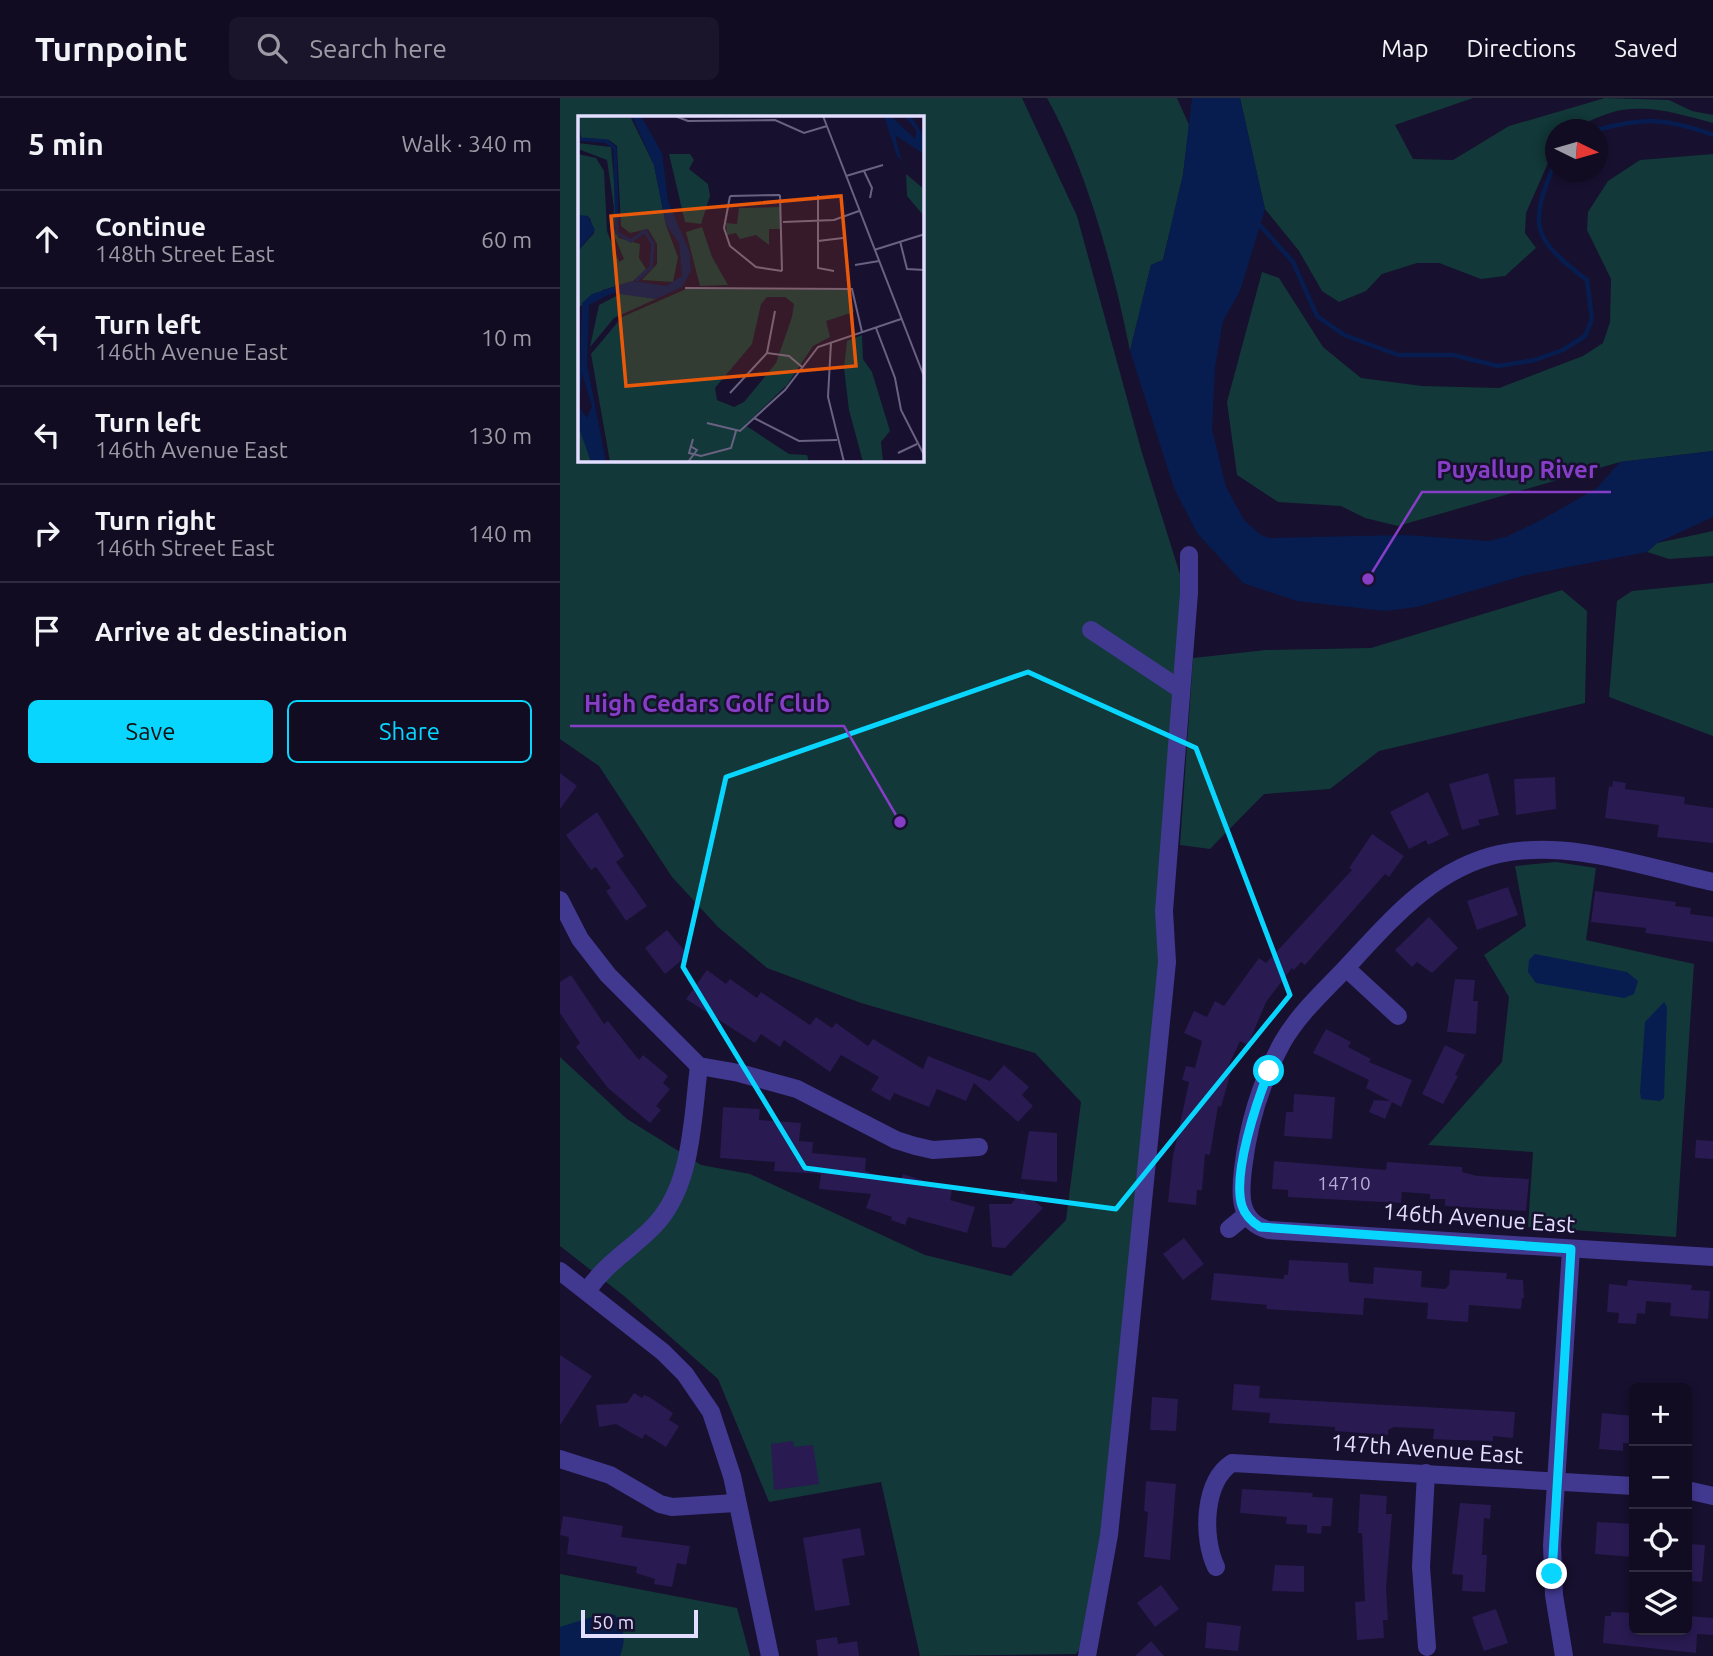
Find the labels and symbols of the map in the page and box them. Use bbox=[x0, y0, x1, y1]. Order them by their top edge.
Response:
inset map bbox=[578, 116, 924, 462]
north arrow bbox=[1545, 119, 1608, 182]
callout: Puyallup River bbox=[1422, 447, 1611, 492]
text: Puyallup River bbox=[1436, 456, 1598, 483]
callout: High Cedars Golf Club bbox=[570, 681, 844, 726]
text: High Cedars Golf Club bbox=[584, 690, 830, 717]
route start bbox=[1253, 1055, 1284, 1086]
house number: 14710 bbox=[1317, 1172, 1371, 1194]
street label: 146th Avenue East bbox=[1382, 1198, 1576, 1237]
street label: 147th Avenue East bbox=[1330, 1429, 1524, 1468]
route end bbox=[1536, 1558, 1567, 1589]
scale bar bbox=[581, 1607, 698, 1639]

